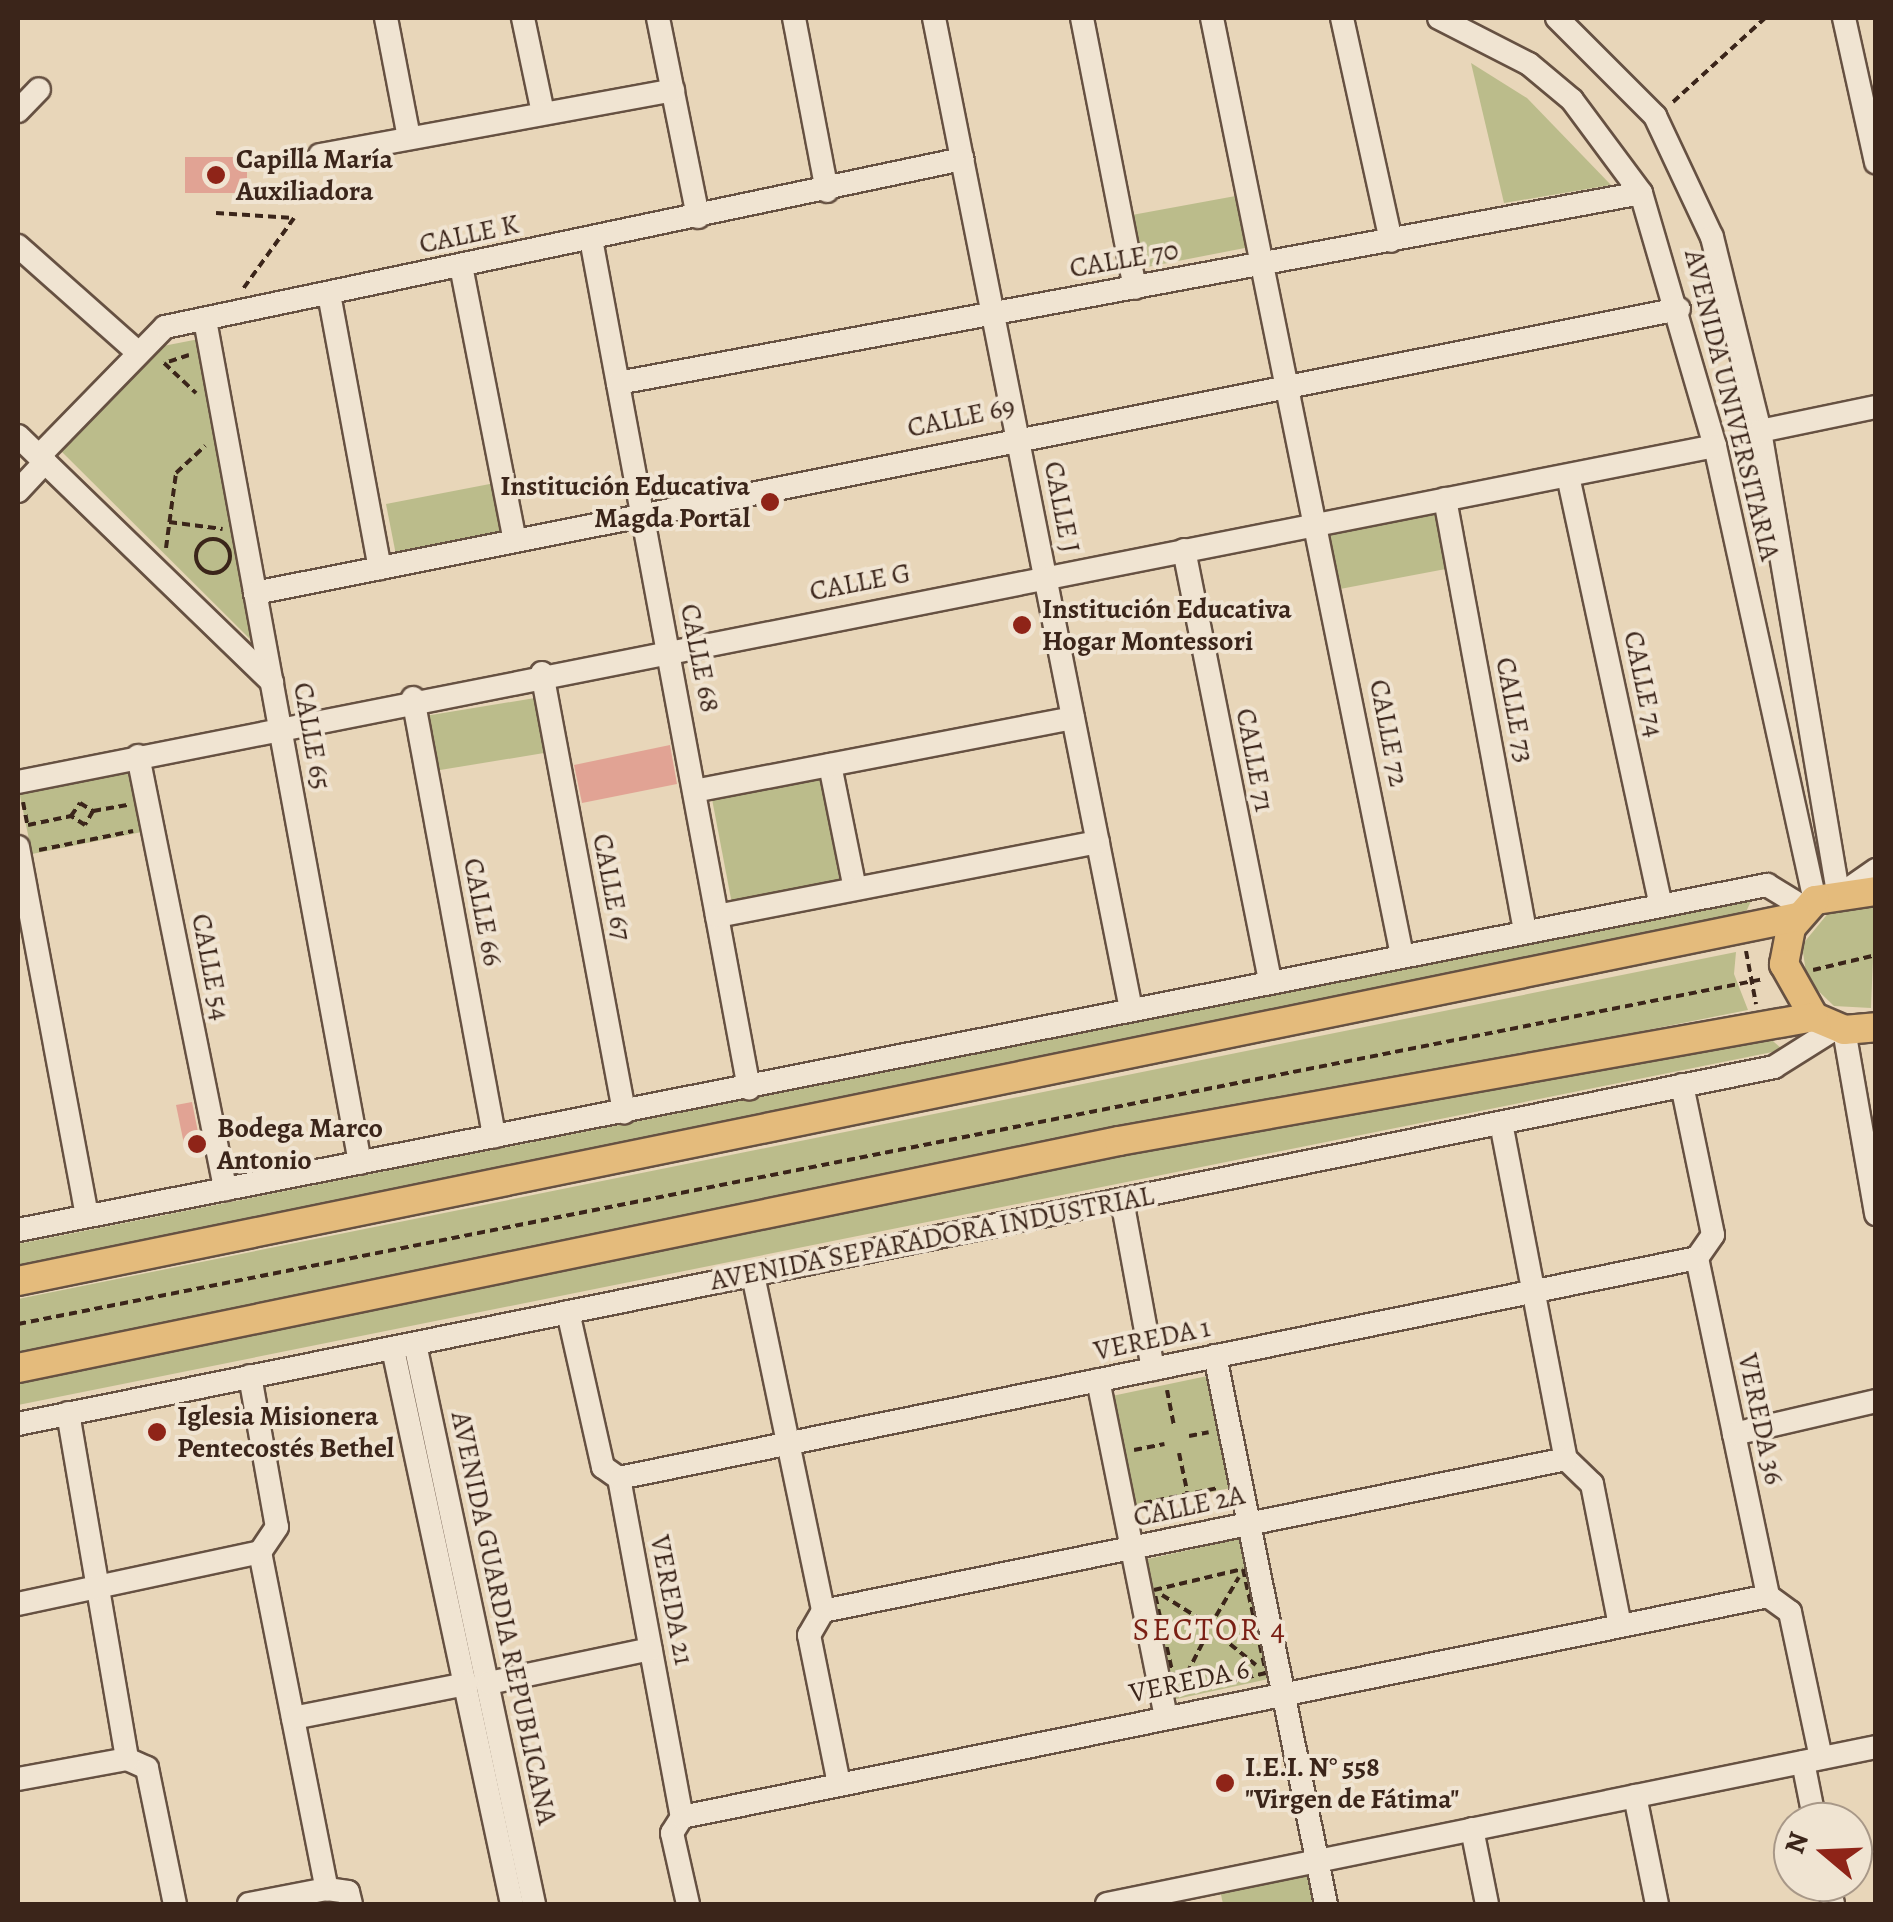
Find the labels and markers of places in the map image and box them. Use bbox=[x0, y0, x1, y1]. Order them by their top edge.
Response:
place label: Capilla María Auxiliadora bbox=[236, 142, 393, 208]
marker: Capilla María Auxiliadora bbox=[205, 164, 227, 186]
place label: Institución Educativa Magda Portal bbox=[500, 469, 750, 535]
marker: Institución Educativa Magda Portal bbox=[759, 491, 781, 513]
place label: Institución Educativa Hogar Montessori bbox=[1042, 592, 1292, 658]
marker: Institución Educativa Hogar Montessori bbox=[1011, 614, 1033, 636]
place label: Bodega Marco Antonio bbox=[217, 1111, 383, 1177]
marker: Bodega Marco Antonio bbox=[186, 1133, 208, 1155]
place label: Iglesia Misionera Pentecostés Bethel bbox=[177, 1399, 394, 1465]
marker: Iglesia Misionera Pentecostés Bethel bbox=[146, 1421, 168, 1443]
place label: I.E.I. N° 558 "Virgen de Fátima" bbox=[1245, 1750, 1459, 1816]
marker: I.E.I. N° 558 "Virgen de Fátima" bbox=[1214, 1772, 1236, 1794]

